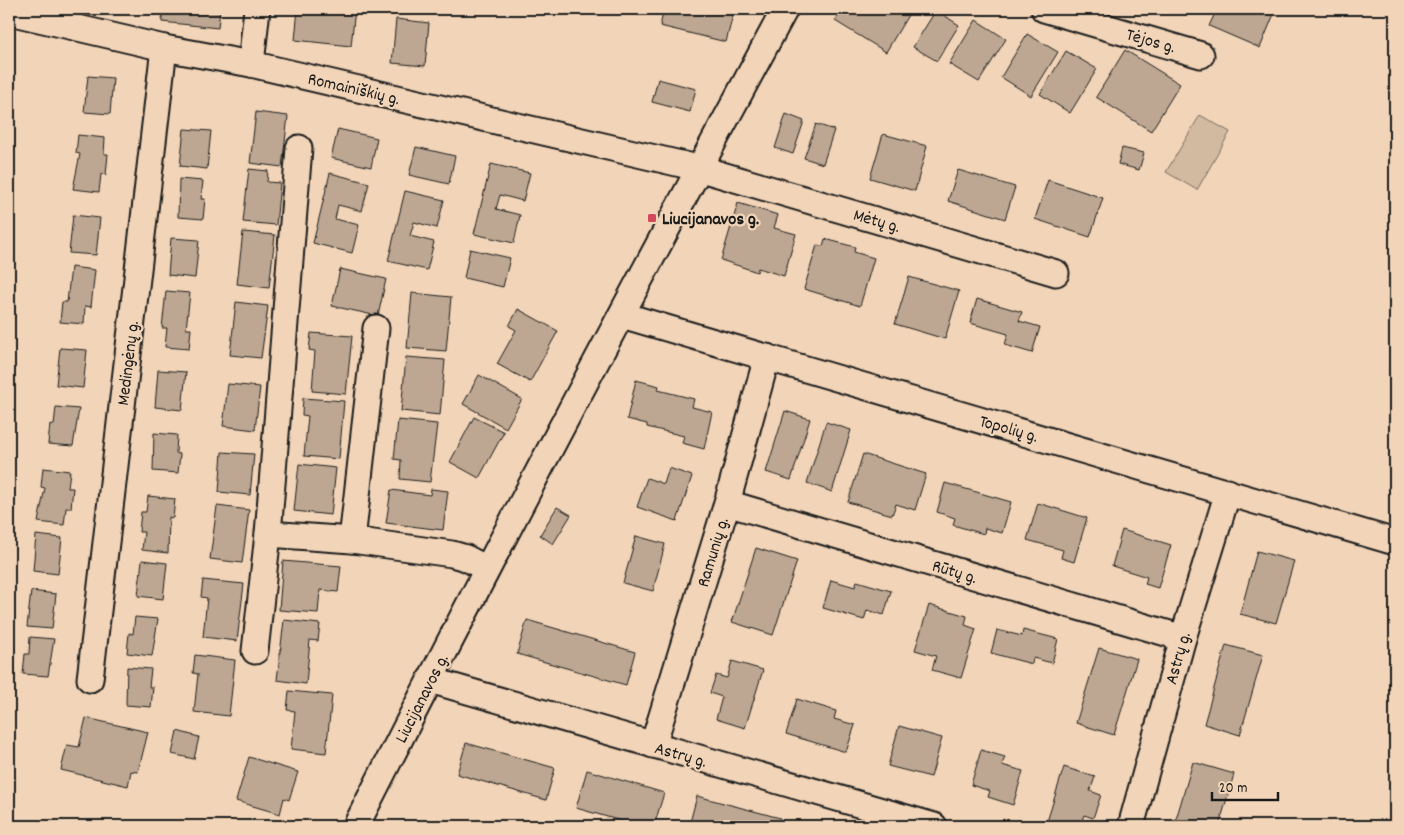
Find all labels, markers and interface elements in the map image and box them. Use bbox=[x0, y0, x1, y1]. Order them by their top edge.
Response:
street label: Tėjos g. bbox=[1123, 23, 1178, 61]
street label: Romainiškių g. bbox=[305, 68, 402, 113]
street label: Mėtų g. bbox=[850, 204, 903, 241]
place label: Liucijanavos g. bbox=[662, 208, 759, 233]
marker: Liucijanavos g. bbox=[646, 212, 658, 224]
street label: Medingėnų g. bbox=[112, 319, 147, 407]
street label: Topolių g. bbox=[976, 410, 1041, 451]
street label: Ramunių g. bbox=[692, 515, 737, 591]
street label: Rūtų g. bbox=[929, 555, 980, 592]
street label: Astrų g. bbox=[1160, 630, 1199, 688]
street label: Liucijanavos g. bbox=[390, 650, 456, 748]
street label: Astrų g. bbox=[651, 737, 709, 776]
scale bar bbox=[1212, 770, 1278, 802]
text: 20 m bbox=[1219, 778, 1247, 800]

